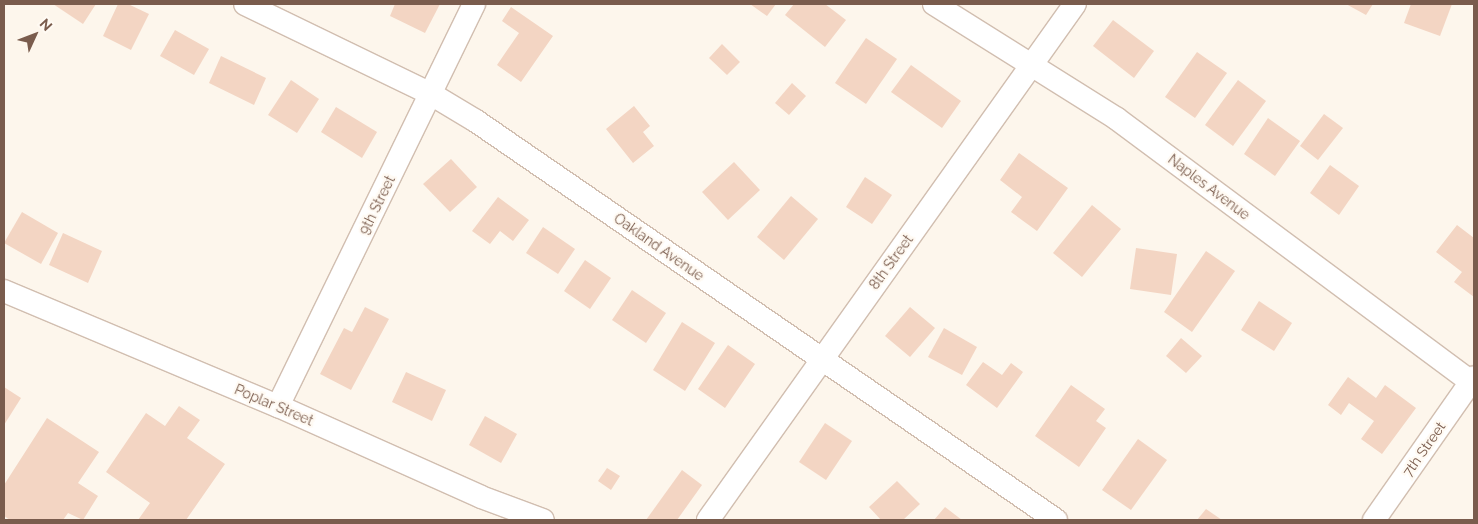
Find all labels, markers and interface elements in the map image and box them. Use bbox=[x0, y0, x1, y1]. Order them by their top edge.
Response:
north arrow bbox=[10, 10, 60, 60]
text: N bbox=[36, 15, 55, 34]
street label: Naples Avenue bbox=[1165, 151, 1253, 223]
street label: 9th Street bbox=[356, 173, 398, 237]
street label: Oakland Avenue bbox=[611, 210, 707, 284]
street label: 8th Street bbox=[866, 231, 916, 293]
street label: Poplar Street bbox=[232, 381, 316, 429]
street label: 7th Street bbox=[1399, 418, 1449, 480]

